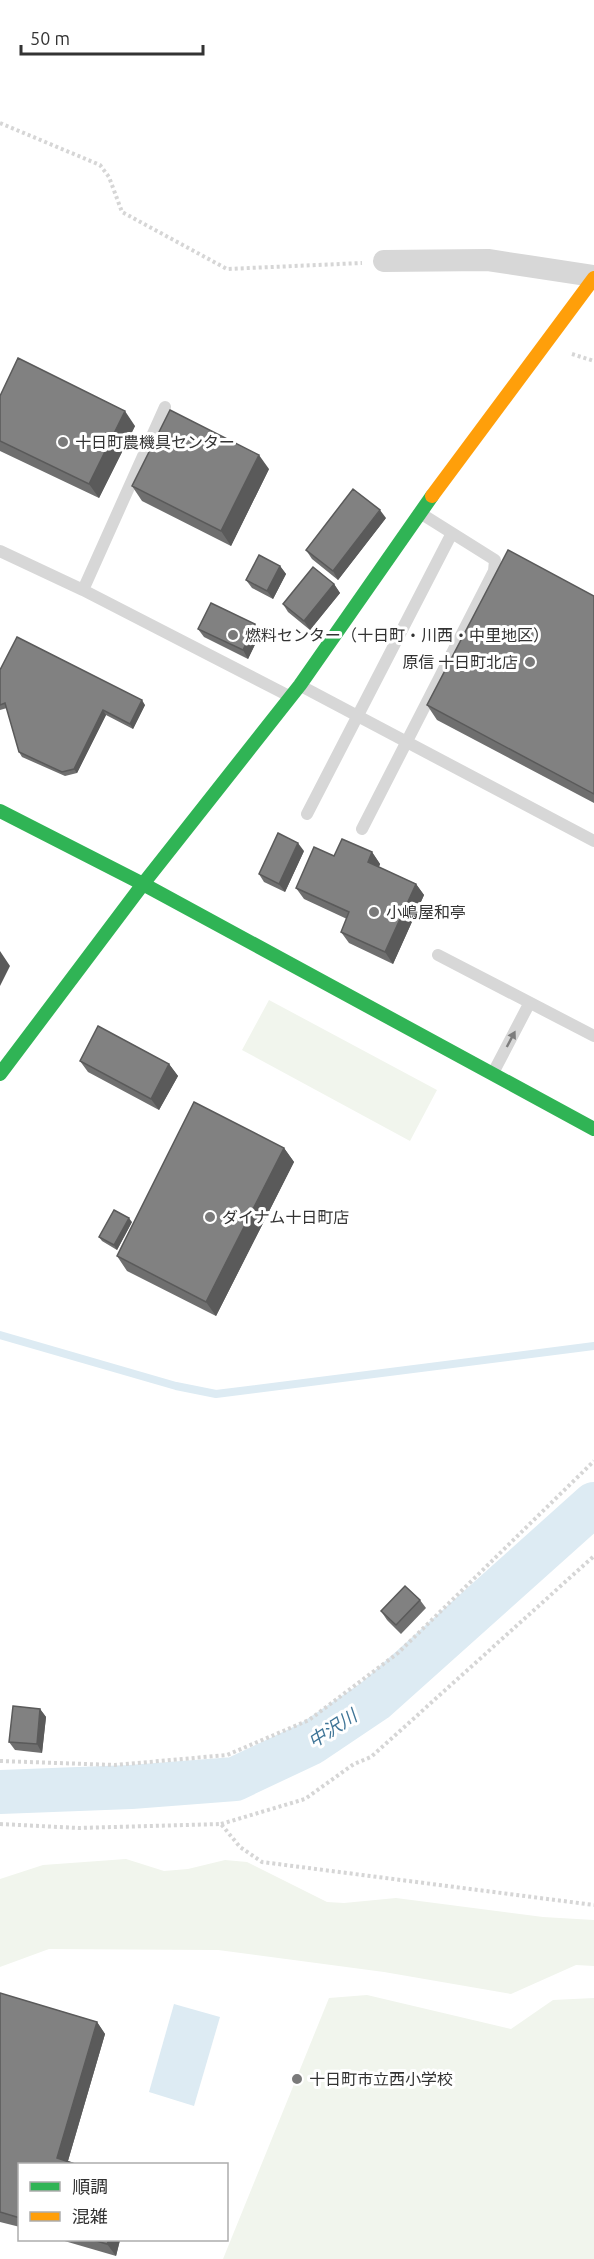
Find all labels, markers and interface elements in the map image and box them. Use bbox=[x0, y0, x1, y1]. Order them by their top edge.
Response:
scale bar bbox=[21, 18, 202, 56]
text: 50 m bbox=[30, 28, 70, 48]
place label: 十日町農機具センター bbox=[75, 433, 235, 451]
marker: 十日町農機具センター bbox=[56, 435, 70, 449]
place label: 燃料センター（十日町・川西・中里地区） bbox=[245, 626, 549, 644]
marker: 燃料センター（十日町・川西・中里地区） bbox=[226, 628, 240, 642]
place label: 原信 十日町北店 bbox=[402, 653, 518, 671]
marker: 原信 十日町北店 bbox=[523, 655, 537, 669]
place label: 小嶋屋和亭 bbox=[386, 903, 466, 921]
marker: 小嶋屋和亭 bbox=[367, 905, 381, 919]
one-way arrow bbox=[506, 1030, 516, 1047]
place label: ダイナム十日町店 bbox=[222, 1208, 349, 1226]
marker: ダイナム十日町店 bbox=[203, 1210, 217, 1224]
water label: 中沢川 bbox=[304, 1704, 362, 1751]
place label: 十日町市立西小学校 bbox=[309, 2070, 453, 2088]
marker: 十日町市立西小学校 bbox=[290, 2072, 304, 2086]
legend bbox=[18, 2163, 228, 2241]
text: 順調 bbox=[72, 2176, 108, 2196]
text: 混雑 bbox=[72, 2206, 108, 2226]

